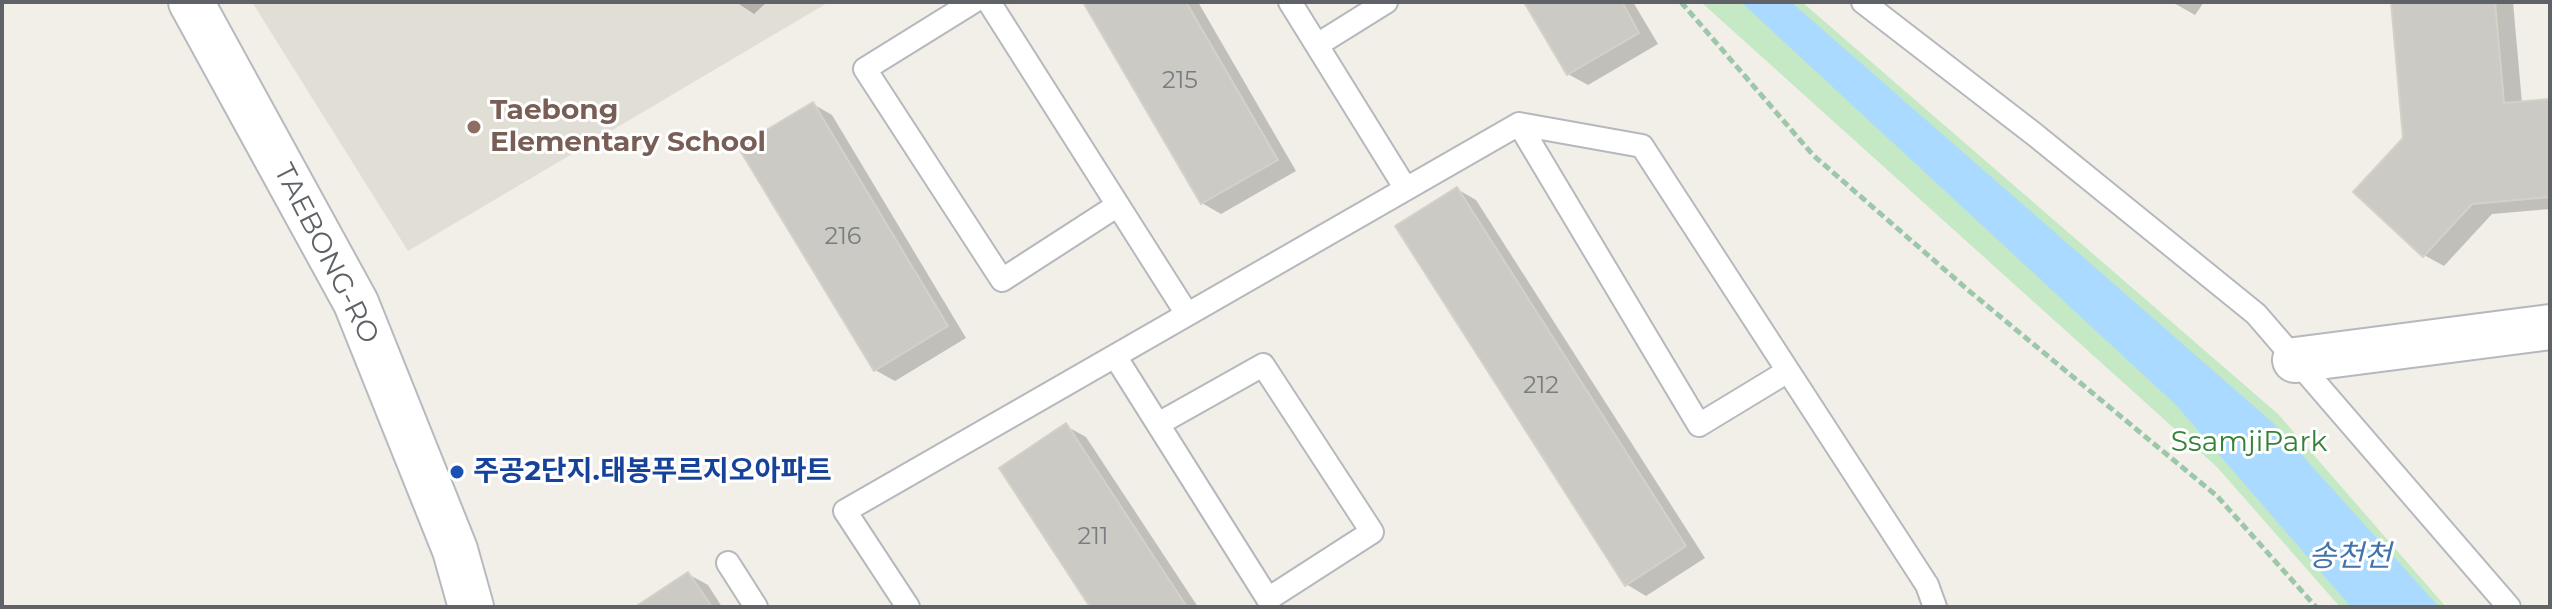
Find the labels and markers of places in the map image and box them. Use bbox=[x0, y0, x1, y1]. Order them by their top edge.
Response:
place label: Taebong Elementary School bbox=[490, 94, 766, 160]
marker: Taebong Elementary School bbox=[465, 118, 483, 136]
place label: 주공2단지.태봉푸르지오아파트 bbox=[473, 455, 832, 489]
marker: 주공2단지.태봉푸르지오아파트 bbox=[448, 463, 466, 481]

